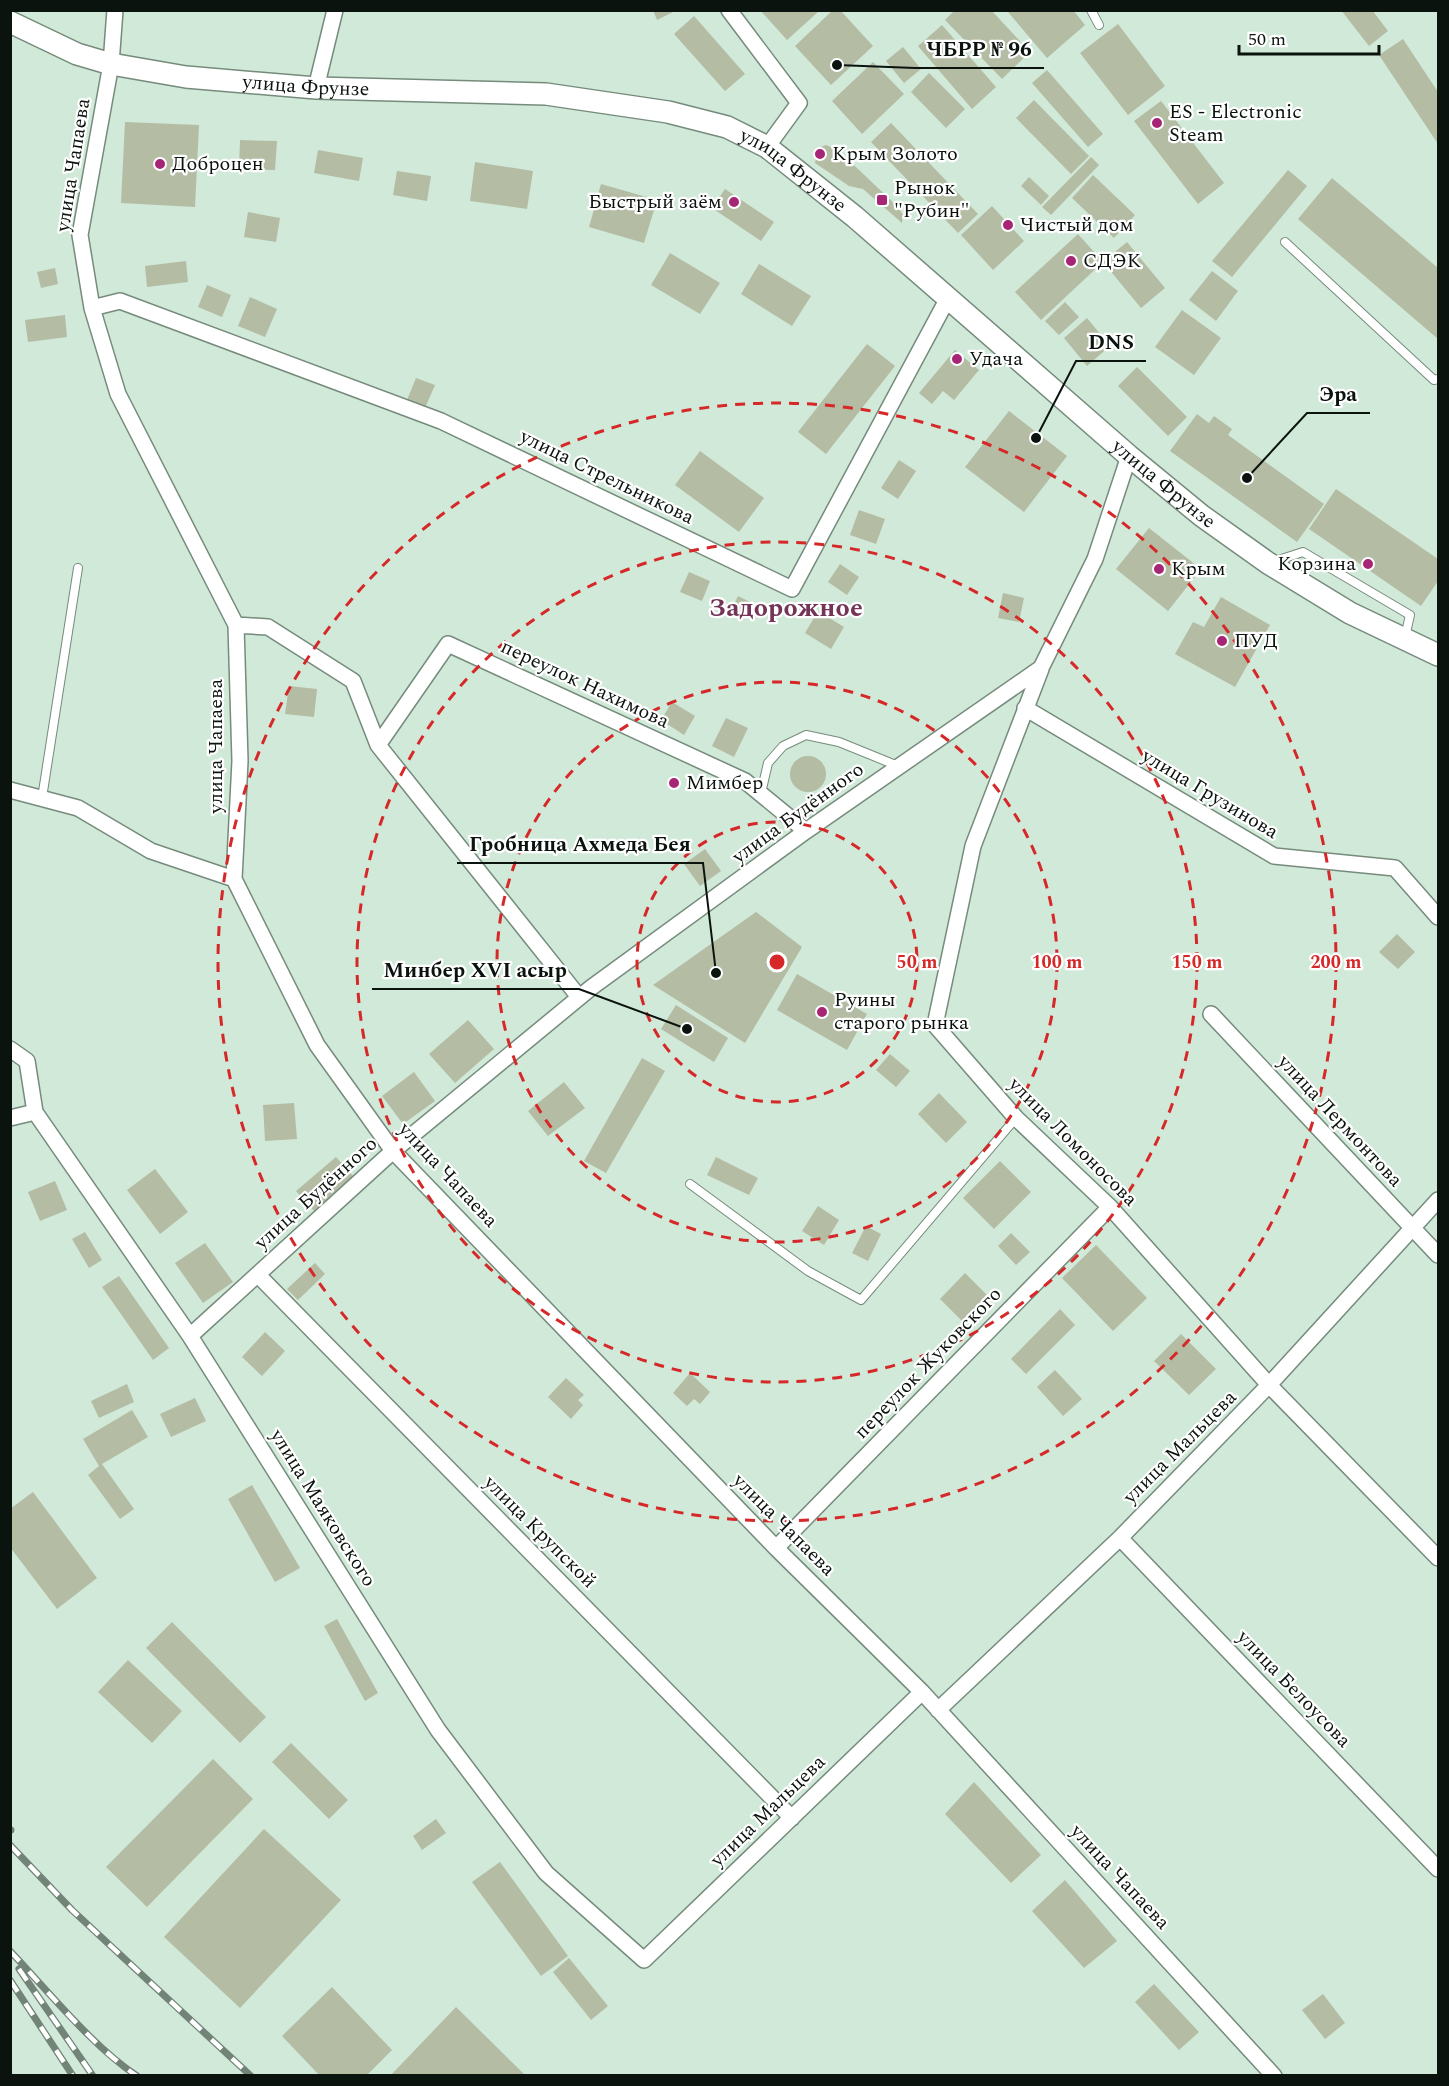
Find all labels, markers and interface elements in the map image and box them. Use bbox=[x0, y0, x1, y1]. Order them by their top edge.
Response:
scale bar bbox=[1239, 18, 1378, 56]
text: 50 m bbox=[1248, 26, 1286, 53]
callout: ЧБРР № 96 bbox=[915, 29, 1044, 68]
text: ЧБРР № 96 bbox=[926, 34, 1032, 66]
street label: улица Фрунзе bbox=[240, 67, 370, 104]
street label: улица Чапаева bbox=[47, 96, 98, 235]
place label: ES - Electronic Steam bbox=[1169, 97, 1302, 150]
marker: ES - Electronic Steam bbox=[1150, 116, 1164, 130]
street label: улица Фрунзе bbox=[734, 120, 853, 220]
place label: Крым Золото bbox=[832, 139, 958, 169]
marker: Крым Золото bbox=[813, 147, 827, 161]
place label: Доброцен bbox=[172, 149, 264, 179]
marker: Доброцен bbox=[153, 157, 167, 171]
place label: Рынок "Рубин" bbox=[894, 173, 969, 226]
place label: Быстрый заём bbox=[588, 187, 722, 217]
marker: Рынок "Рубин" bbox=[875, 193, 889, 207]
marker: Быстрый заём bbox=[727, 195, 741, 209]
place label: Чистый дом bbox=[1020, 210, 1134, 240]
marker: Чистый дом bbox=[1001, 218, 1015, 232]
place label: СДЭК bbox=[1083, 246, 1142, 276]
marker: СДЭК bbox=[1064, 254, 1078, 268]
callout: DNS bbox=[1076, 322, 1146, 361]
text: DNS bbox=[1088, 327, 1134, 359]
place label: Удача bbox=[969, 344, 1023, 374]
marker: Удача bbox=[950, 352, 964, 366]
callout: Эра bbox=[1307, 374, 1370, 413]
text: Эра bbox=[1319, 379, 1357, 411]
street label: улица Стрельникова bbox=[514, 421, 699, 532]
street label: улица Фрунзе bbox=[1104, 432, 1222, 536]
place label: Корзина bbox=[1277, 549, 1356, 579]
place label: Крым bbox=[1171, 554, 1226, 584]
marker: Корзина bbox=[1361, 557, 1375, 571]
marker: Крым bbox=[1152, 562, 1166, 576]
district label: Задорожное bbox=[709, 588, 863, 628]
place label: ПУД bbox=[1234, 626, 1278, 656]
street label: переулок Нахимова bbox=[496, 632, 674, 736]
marker: ПУД bbox=[1215, 634, 1229, 648]
street label: улица Чапаева bbox=[201, 678, 231, 814]
street label: улица Грузинова bbox=[1135, 741, 1284, 847]
street label: улица Будённого bbox=[725, 755, 870, 872]
place label: Мимбер bbox=[686, 768, 763, 798]
marker: Мимбер bbox=[667, 776, 681, 790]
callout: Гробница Ахмеда Бея bbox=[457, 824, 703, 863]
text: Гробница Ахмеда Бея bbox=[469, 829, 691, 861]
text: 50 m bbox=[897, 949, 937, 976]
text: 100 m bbox=[1031, 949, 1083, 976]
text: 150 m bbox=[1171, 949, 1223, 976]
text: 200 m bbox=[1310, 949, 1362, 976]
callout: Минбер XVI асыр bbox=[372, 950, 579, 989]
centre of rings bbox=[767, 952, 787, 972]
text: Минбер XVI асыр bbox=[383, 955, 567, 987]
place label: Руины старого рынка bbox=[834, 985, 969, 1038]
marker: Руины старого рынка bbox=[815, 1005, 829, 1019]
street label: улица Лермонтова bbox=[1270, 1047, 1410, 1194]
street label: улица Ломоносова bbox=[1001, 1070, 1145, 1214]
street label: улица Чапаева bbox=[390, 1115, 505, 1235]
street label: улица Будённого bbox=[247, 1129, 384, 1257]
street label: переулок Жуковского bbox=[847, 1280, 1009, 1446]
street label: улица Мальцева bbox=[1116, 1383, 1244, 1511]
street label: улица Маяковского bbox=[262, 1422, 384, 1593]
street label: улица Чапаева bbox=[725, 1466, 842, 1583]
street label: улица Крупской bbox=[476, 1468, 603, 1595]
street label: улица Белоусова bbox=[1229, 1623, 1358, 1755]
street label: улица Мальцева bbox=[703, 1748, 833, 1875]
street label: улица Чапаева bbox=[1062, 1817, 1177, 1937]

